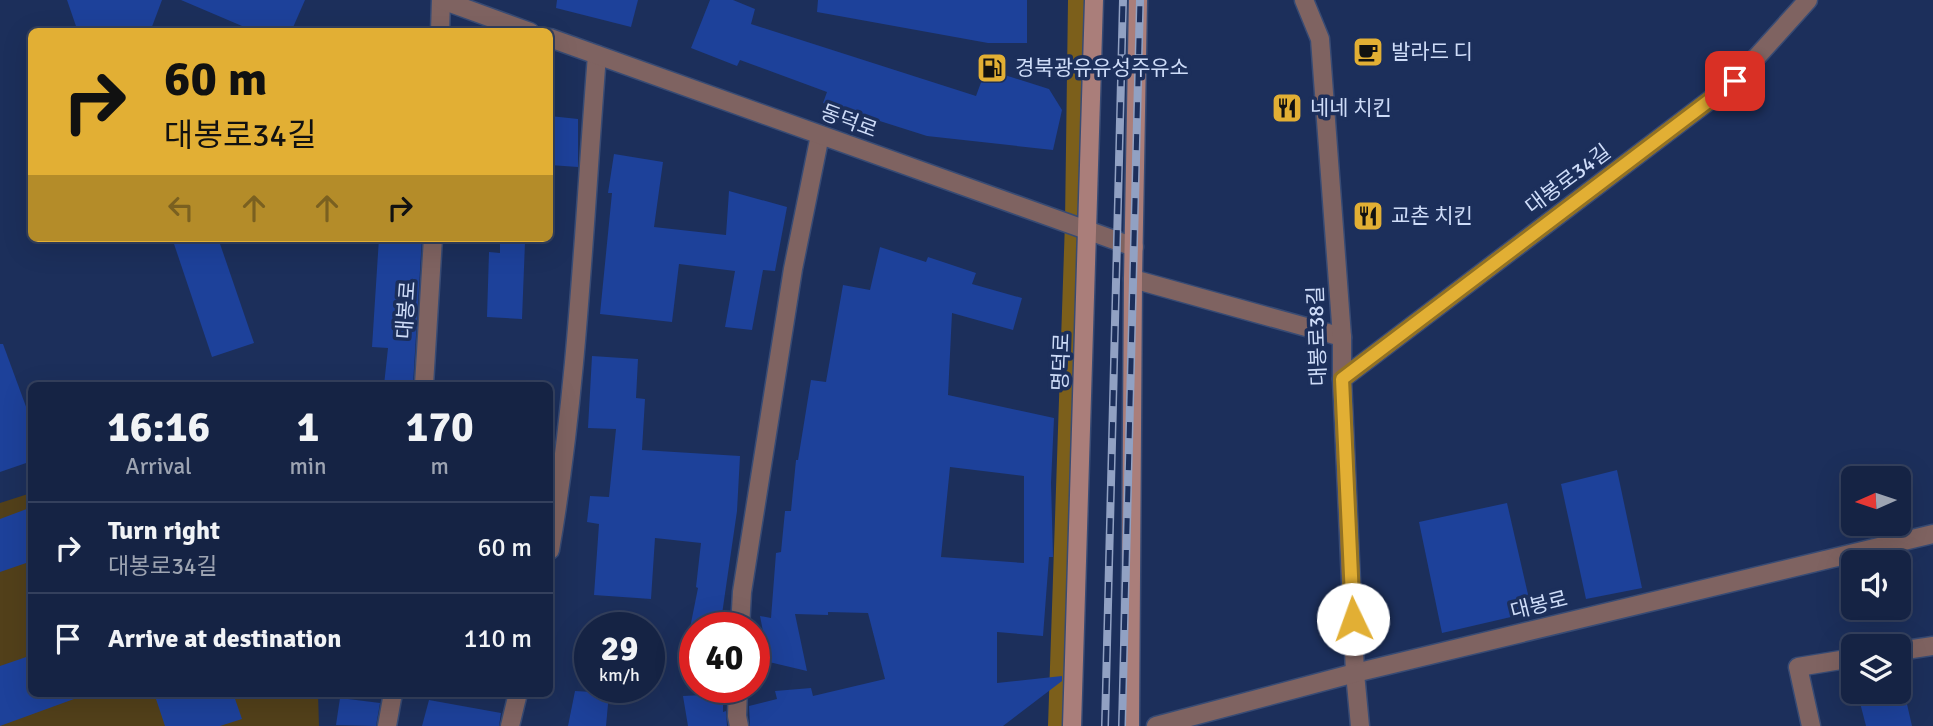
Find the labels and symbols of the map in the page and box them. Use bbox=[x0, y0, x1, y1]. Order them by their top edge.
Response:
cafe icon: 발라드 디 bbox=[1351, 35, 1385, 69]
place label: 발라드 디 bbox=[1391, 39, 1473, 65]
fuel station icon: 경북광유유성주유소 bbox=[975, 51, 1009, 85]
pin bbox=[1705, 51, 1765, 111]
place label: 경북광유유성주유소 bbox=[1015, 55, 1189, 81]
restaurant icon: 네네 치킨 bbox=[1270, 91, 1304, 125]
place label: 네네 치킨 bbox=[1310, 95, 1392, 121]
street label: 동덕로 bbox=[817, 99, 881, 143]
street label: 대봉로34길 bbox=[1520, 139, 1616, 219]
restaurant icon: 교촌 치킨 bbox=[1351, 199, 1385, 233]
place label: 교촌 치킨 bbox=[1391, 203, 1473, 229]
street label: 대봉로 bbox=[391, 280, 421, 340]
street label: 대봉로38길 bbox=[1302, 286, 1332, 386]
street label: 명덕로 bbox=[1047, 333, 1075, 391]
north arrow bbox=[1841, 466, 1911, 536]
position arrow bbox=[1316, 582, 1390, 656]
street label: 대봉로 bbox=[1508, 585, 1570, 625]
speed limit sign: 40 bbox=[679, 612, 770, 703]

